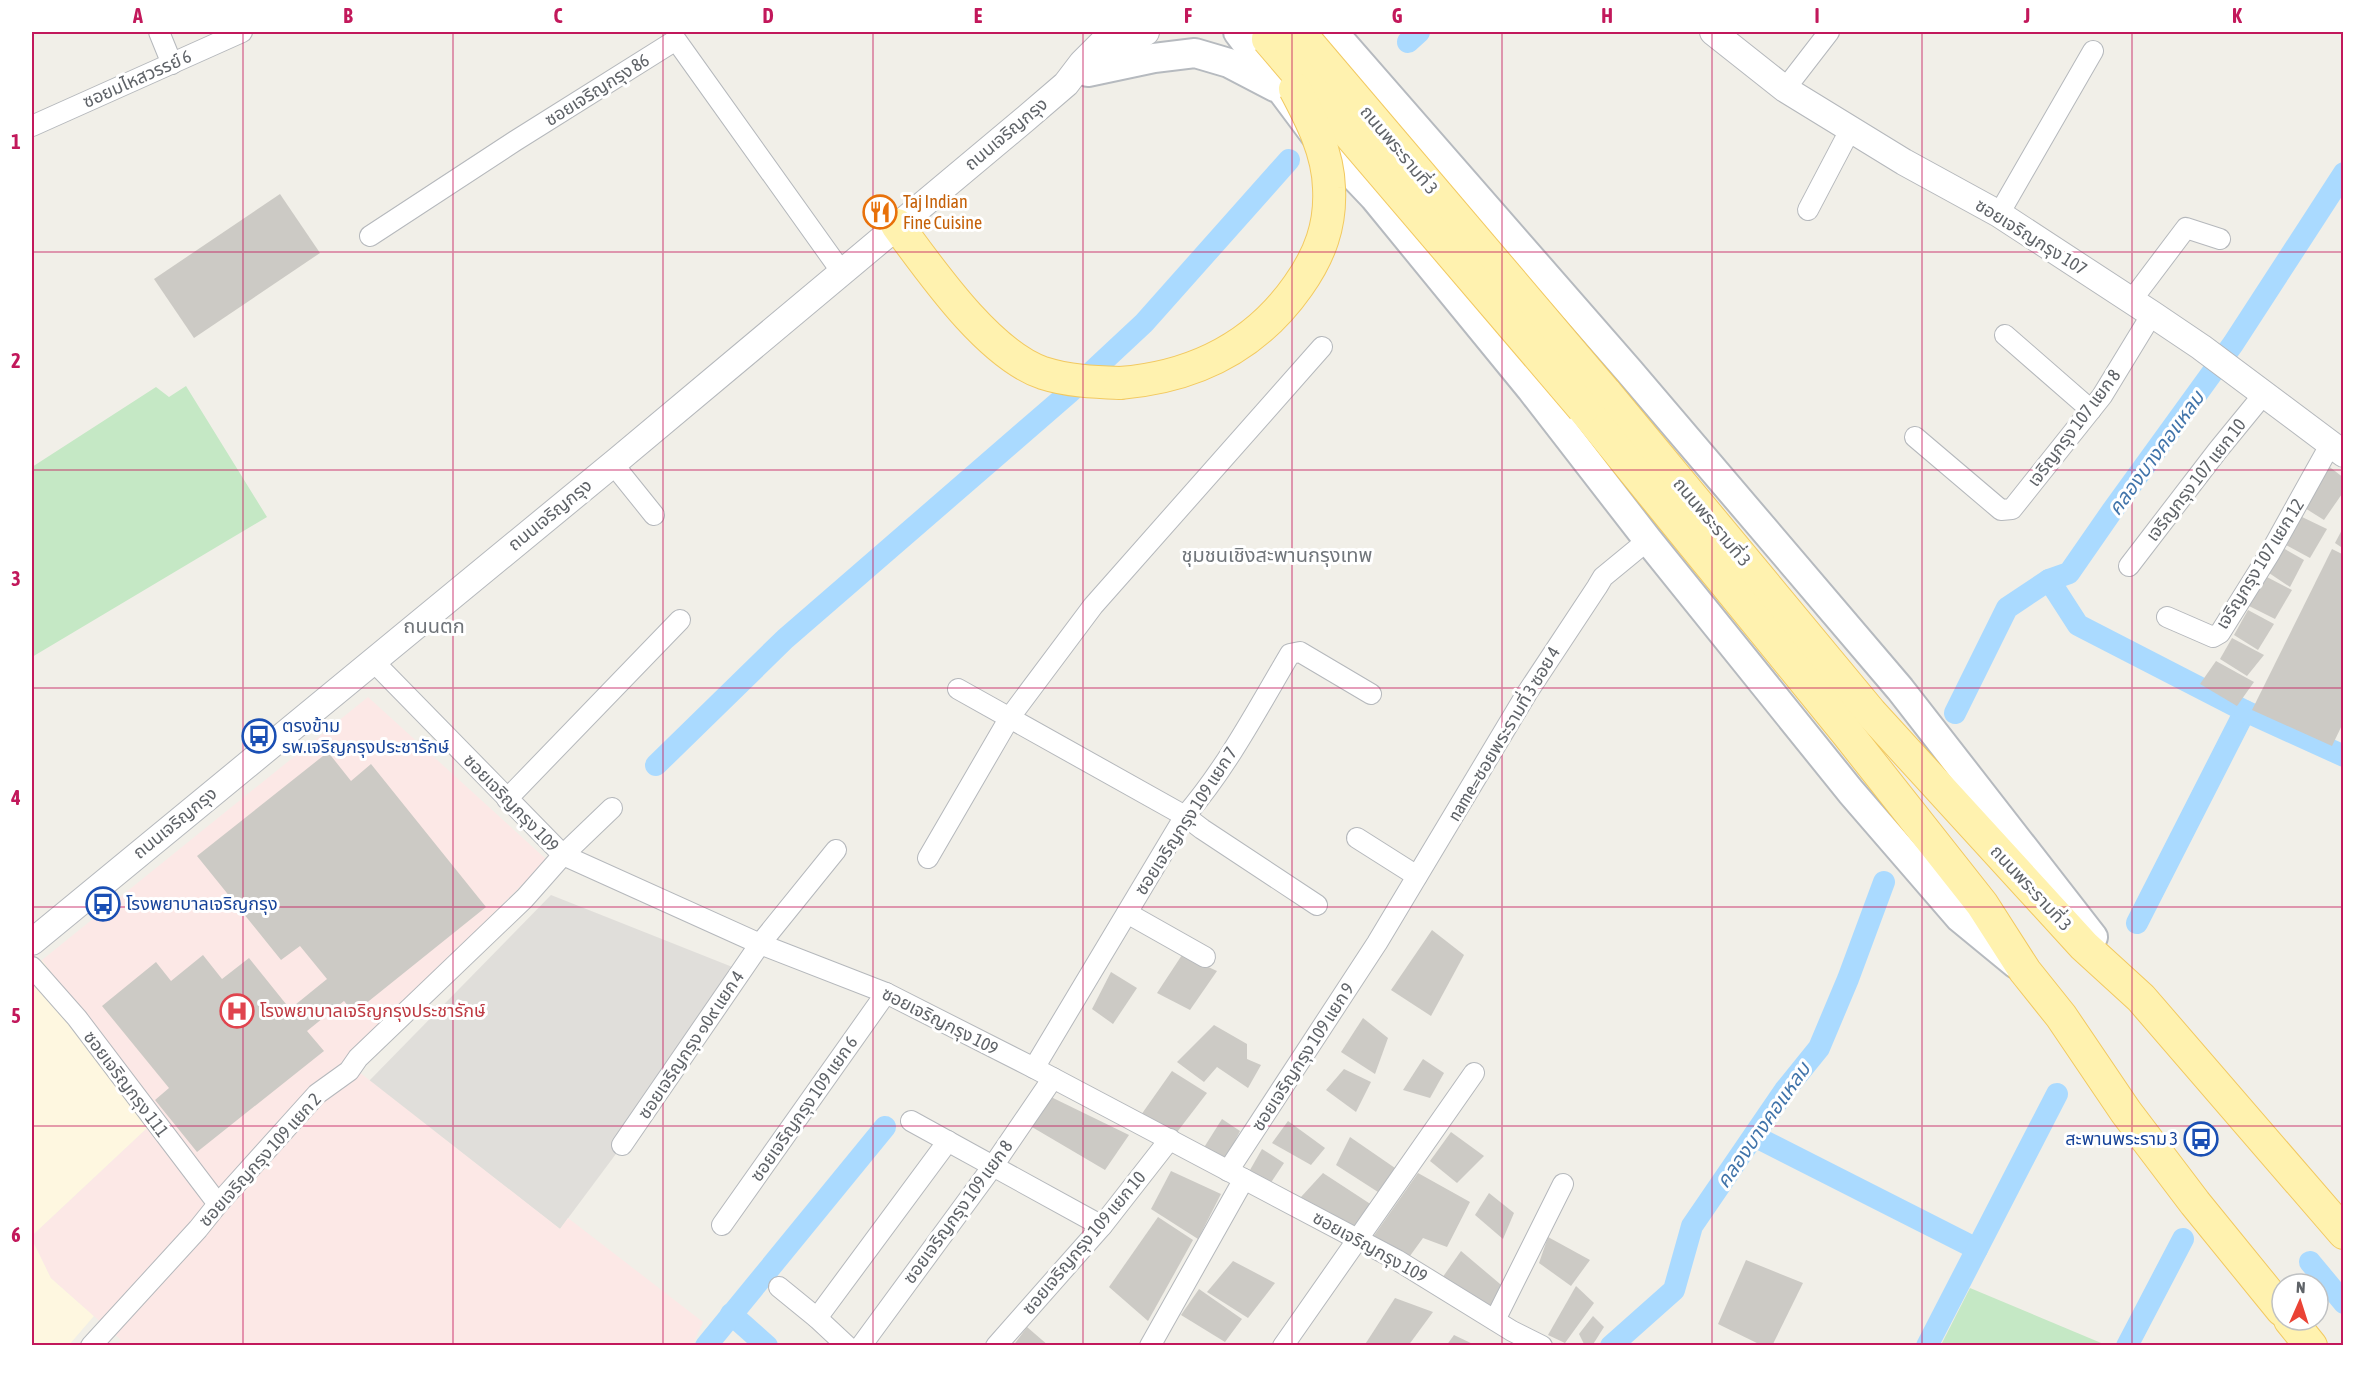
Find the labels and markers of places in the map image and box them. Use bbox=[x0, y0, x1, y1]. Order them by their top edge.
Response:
place label: Taj Indian Fine Cuisine bbox=[903, 191, 982, 233]
restaurant icon: Taj Indian Fine Cuisine bbox=[862, 194, 898, 230]
place label: ตรงข้าม รพ.เจริญกรุงประชารักษ์ bbox=[282, 715, 449, 758]
bus stop icon: ตรงข้าม รพ.เจริญกรุงประชารักษ์ bbox=[241, 718, 277, 754]
bus stop icon: โรงพยาบาลเจริญกรุง bbox=[85, 886, 121, 922]
place label: โรงพยาบาลเจริญกรุง bbox=[126, 893, 278, 915]
hospital icon: โรงพยาบาลเจริญกรุงประชารักษ์ bbox=[219, 993, 255, 1029]
place label: โรงพยาบาลเจริญกรุงประชารักษ์ bbox=[260, 1000, 486, 1022]
bus stop icon: สะพานพระราม 3 bbox=[2183, 1121, 2219, 1157]
place label: สะพานพระราม 3 bbox=[2065, 1128, 2178, 1149]

